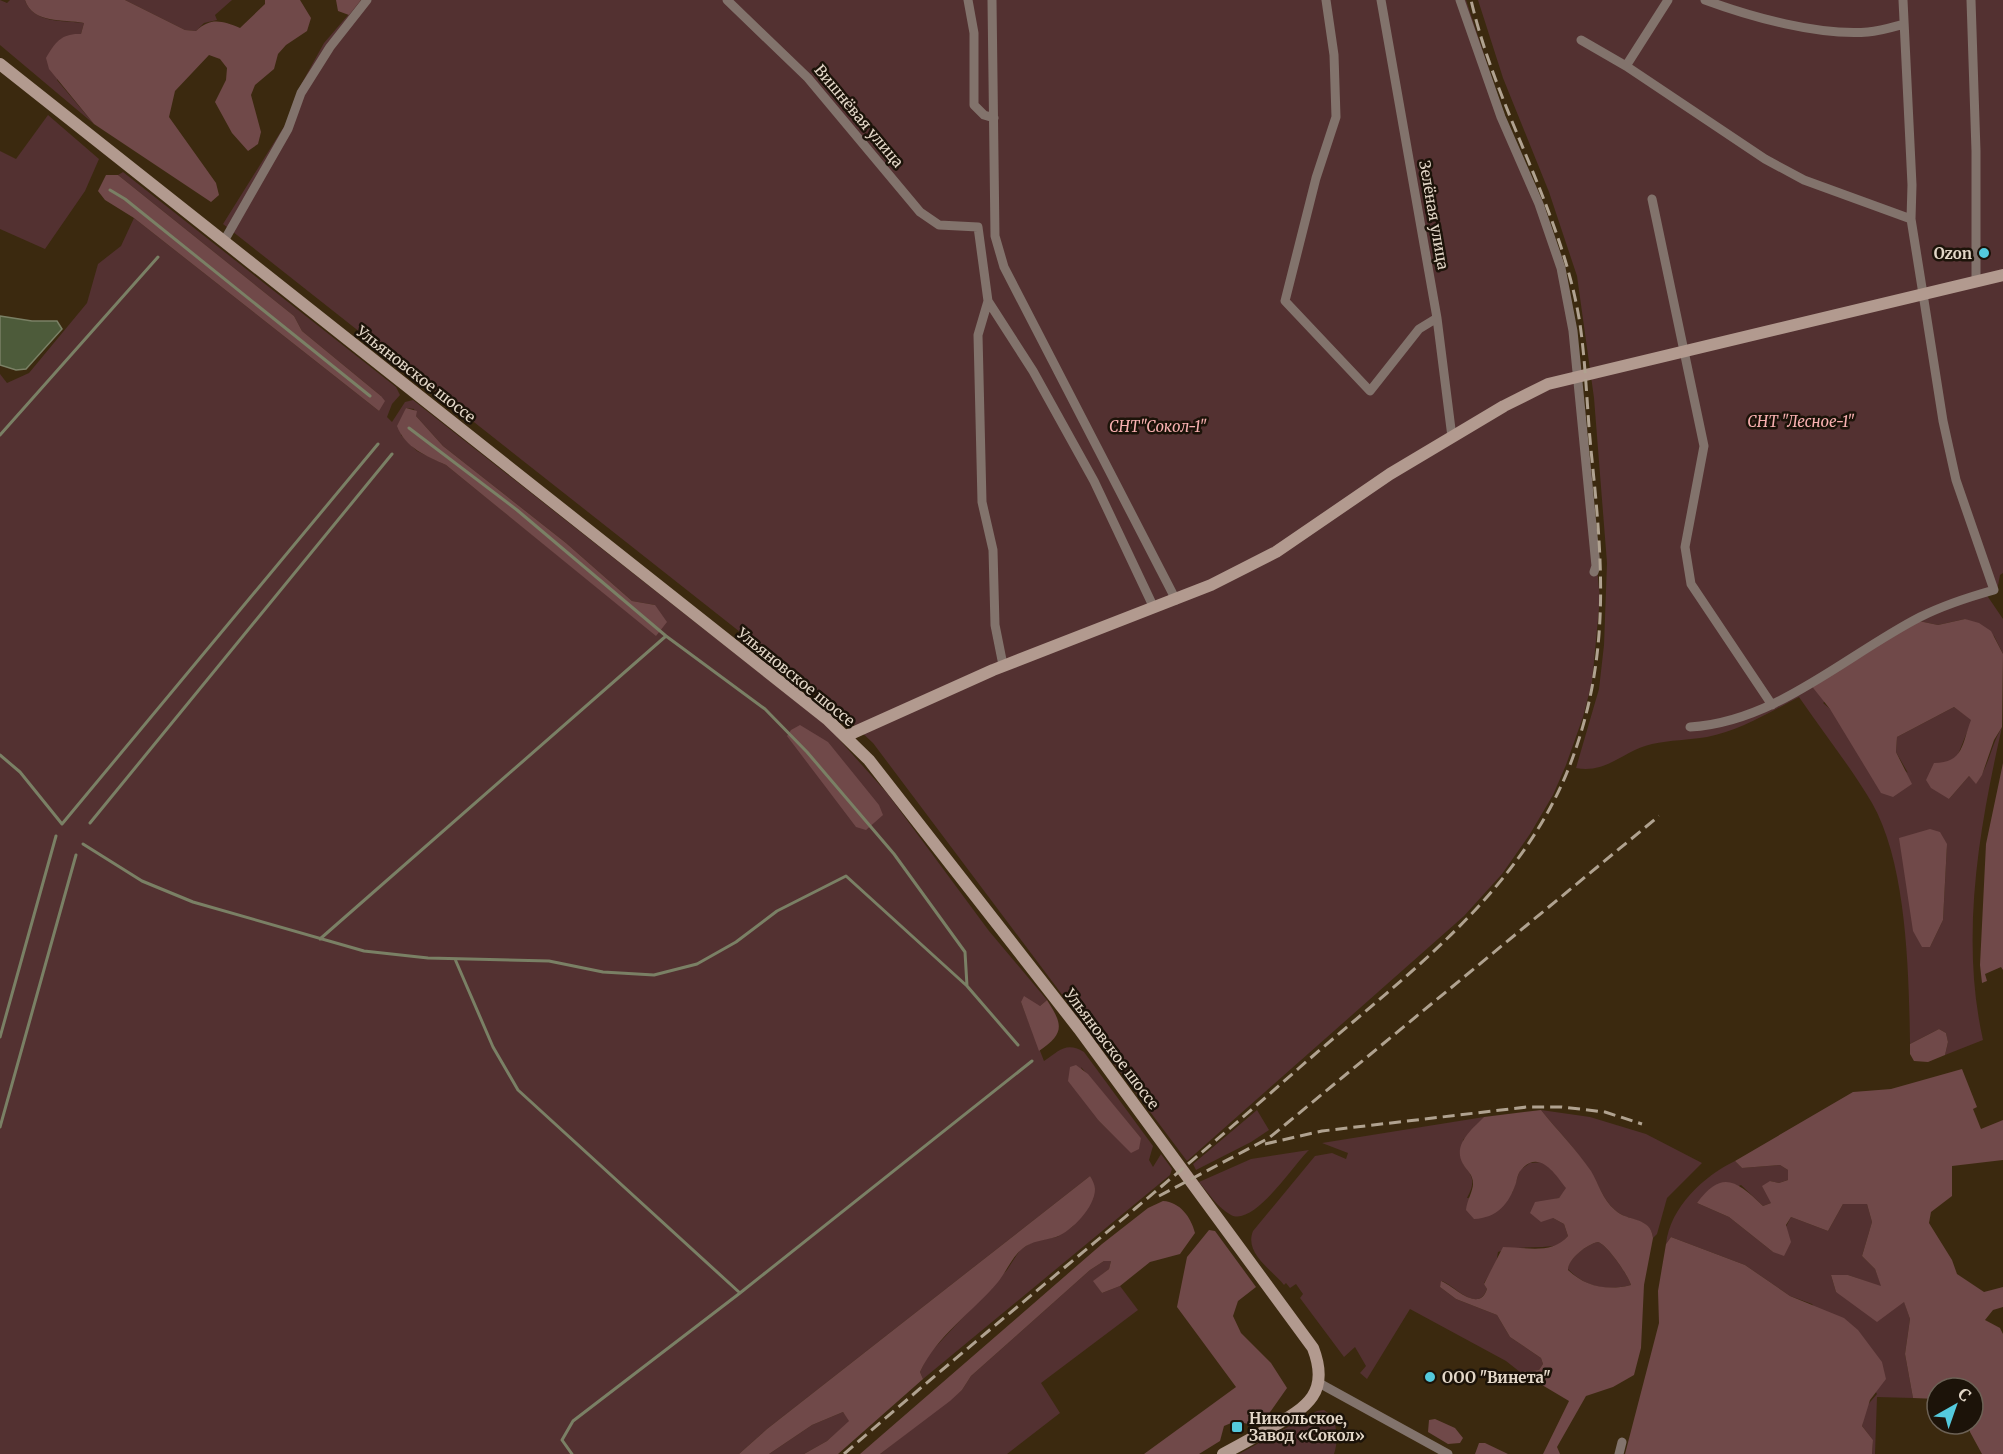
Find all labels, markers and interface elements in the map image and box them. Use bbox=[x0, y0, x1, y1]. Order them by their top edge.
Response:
street label: Вишнёвая улица bbox=[810, 61, 908, 171]
street label: Зелёная улица bbox=[1415, 159, 1453, 271]
place label: Ozon bbox=[1934, 244, 1972, 263]
marker: Ozon bbox=[1977, 246, 1991, 260]
street label: Ульяновское шоссе bbox=[352, 321, 479, 427]
park label: СНТ "Лесное-1" bbox=[1747, 412, 1855, 431]
park label: СНТ"Сокол-1" bbox=[1109, 417, 1207, 436]
street label: Ульяновское шоссе bbox=[733, 623, 859, 730]
street label: Ульяновское шоссе bbox=[1060, 984, 1164, 1113]
place label: ООО "Винета" bbox=[1442, 1368, 1551, 1387]
marker: ООО "Винета" bbox=[1423, 1370, 1437, 1384]
north arrow bbox=[1925, 1376, 1985, 1436]
text: С bbox=[1954, 1383, 1975, 1406]
place label: Никольское, Завод «Сокол» bbox=[1249, 1409, 1365, 1445]
marker: Никольское, Завод «Сокол» bbox=[1230, 1420, 1244, 1434]

